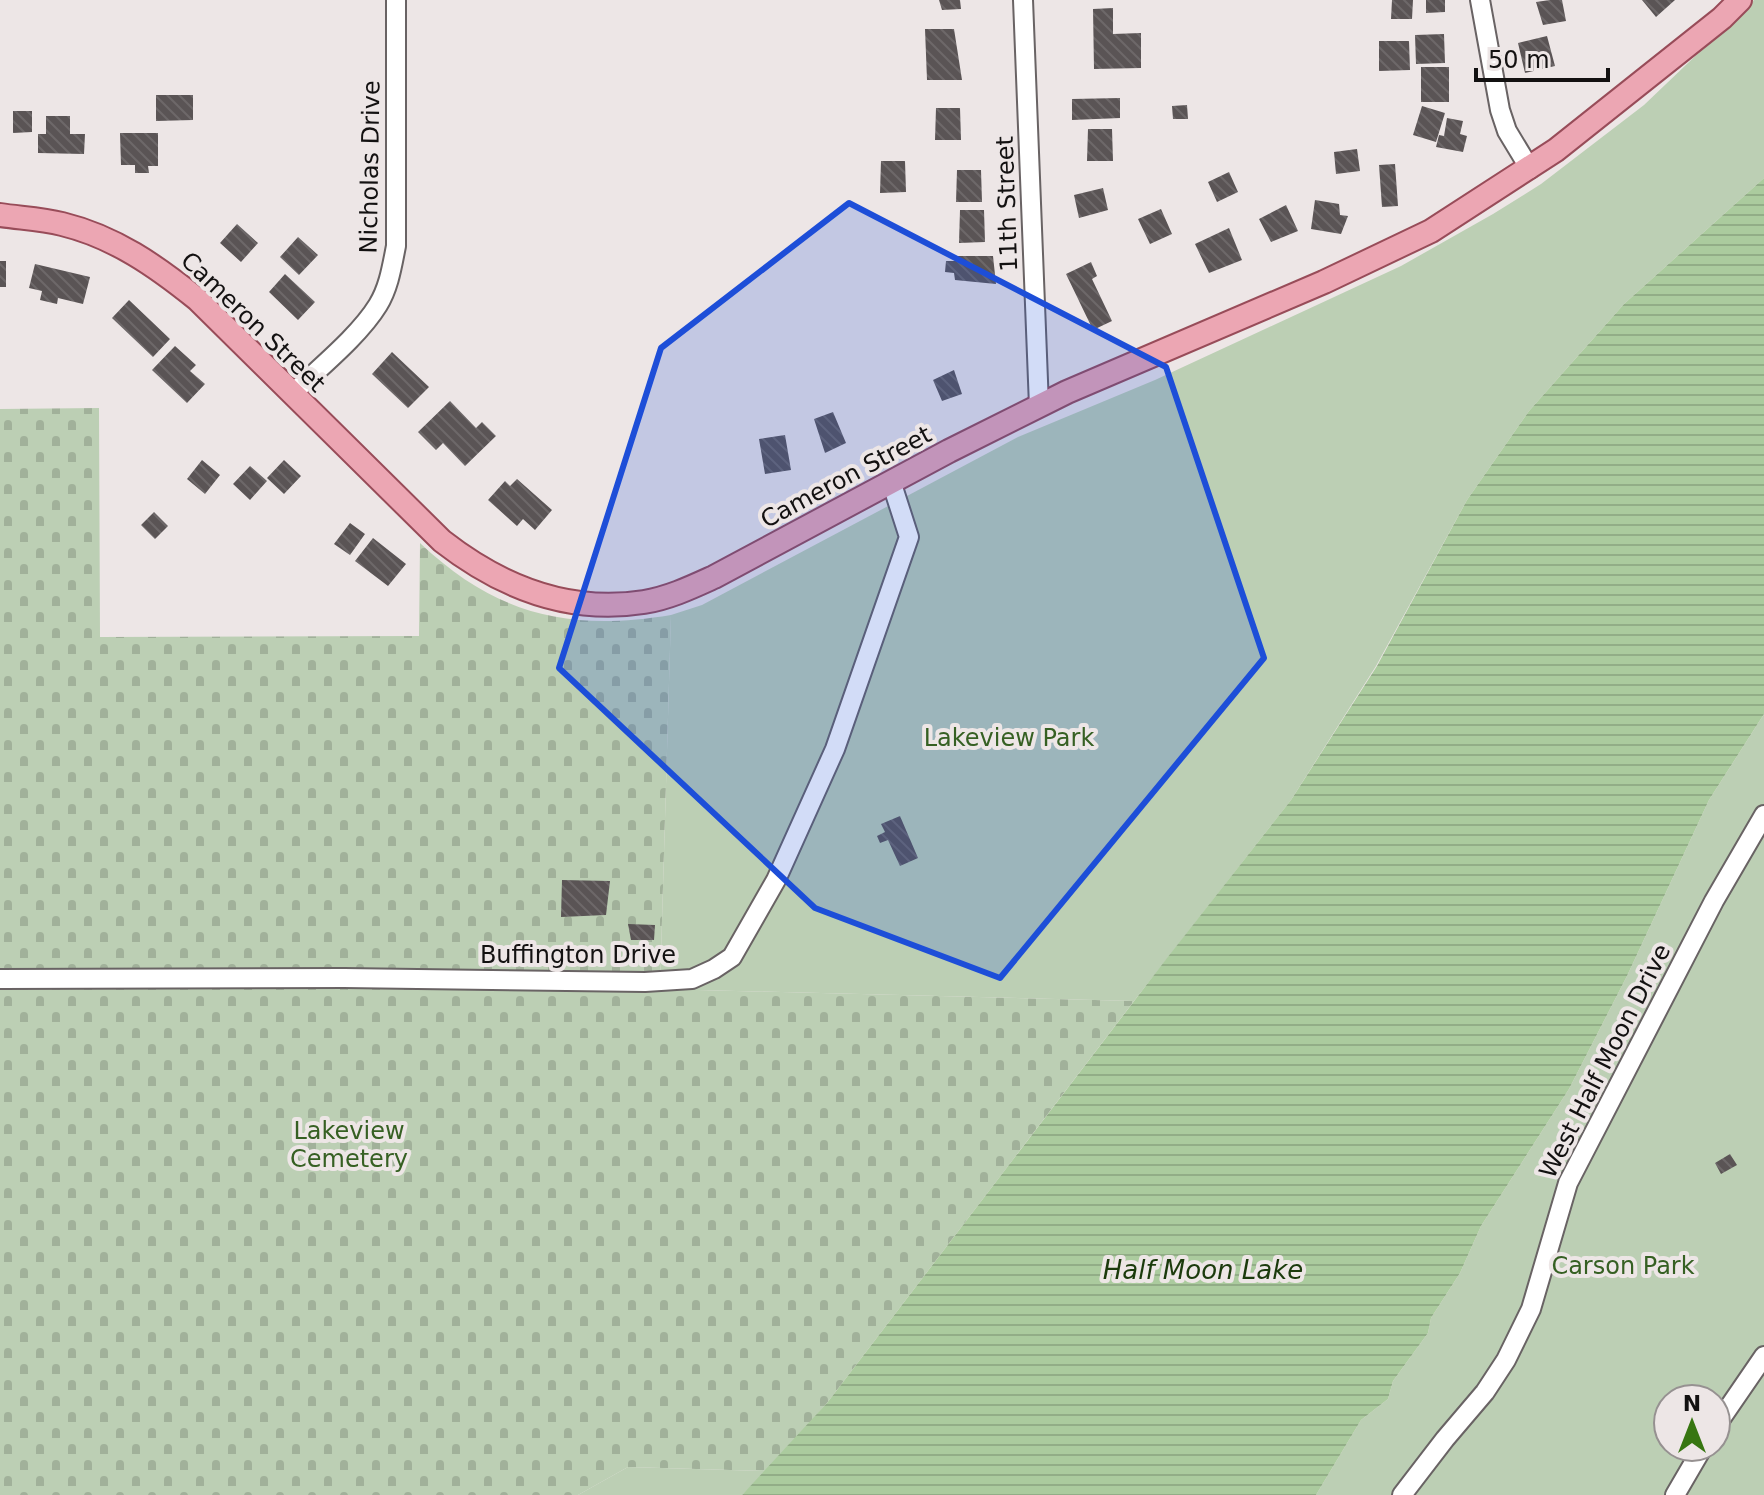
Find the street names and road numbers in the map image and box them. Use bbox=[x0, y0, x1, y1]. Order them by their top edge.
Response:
street label: Nicholas Drive bbox=[354, 80, 386, 254]
street label: 11th Street bbox=[991, 136, 1023, 272]
street label: Cameron Street bbox=[175, 246, 331, 398]
street label: Cameron Street bbox=[756, 420, 936, 534]
street label: West Half Moon Drive bbox=[1534, 939, 1676, 1183]
street label: Buffington Drive bbox=[480, 941, 676, 969]

